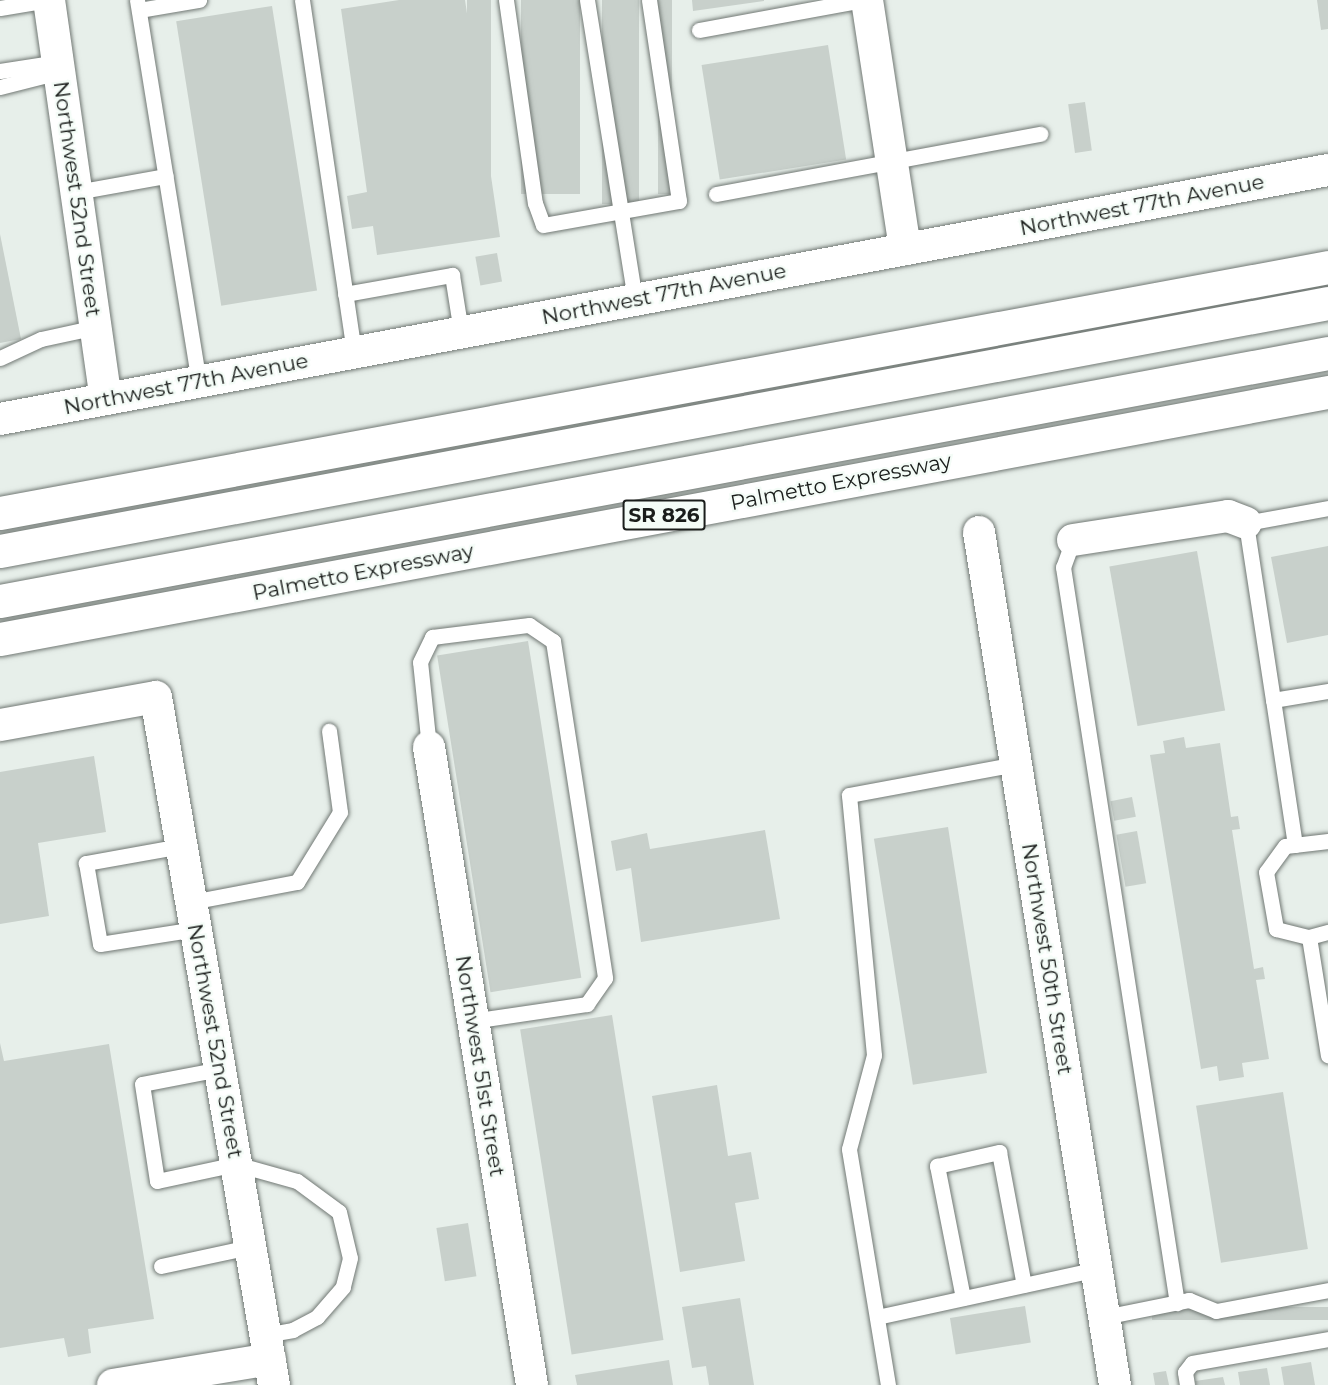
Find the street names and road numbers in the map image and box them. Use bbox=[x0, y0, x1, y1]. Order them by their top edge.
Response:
street label: Northwest 52nd Street bbox=[48, 80, 106, 318]
street label: Northwest 77th Avenue bbox=[1018, 169, 1266, 241]
street label: Northwest 77th Avenue bbox=[540, 258, 788, 330]
street label: Northwest 77th Avenue bbox=[62, 348, 310, 420]
street label: Palmetto Expressway bbox=[728, 448, 954, 516]
road number: SR 826 bbox=[622, 498, 706, 532]
street label: Palmetto Expressway bbox=[250, 538, 476, 606]
street label: Northwest 50th Street bbox=[1016, 841, 1078, 1077]
street label: Northwest 52nd Street bbox=[182, 922, 248, 1160]
street label: Northwest 51st Street bbox=[450, 953, 510, 1179]

